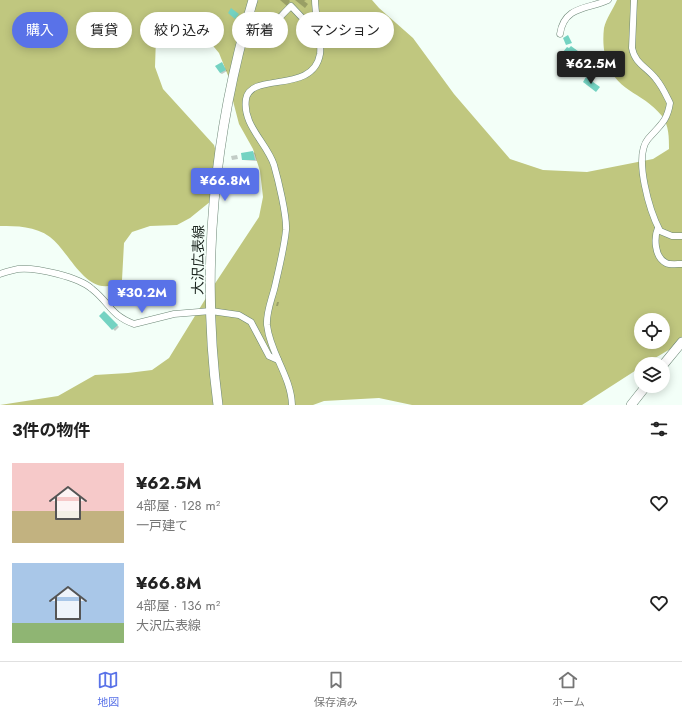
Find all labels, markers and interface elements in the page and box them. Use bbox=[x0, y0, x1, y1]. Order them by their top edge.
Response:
chip: 購入 bbox=[12, 12, 68, 48]
chip: 賃貸 bbox=[76, 12, 132, 48]
chip: 絞り込み bbox=[140, 12, 224, 48]
chip: 新着 bbox=[232, 12, 288, 48]
chip: マンション bbox=[296, 12, 394, 48]
pin: ¥62.5M bbox=[558, 51, 624, 85]
text: ¥62.5M bbox=[566, 54, 616, 73]
pin: ¥66.8M bbox=[192, 168, 258, 202]
text: ¥66.8M bbox=[200, 171, 250, 190]
street label: 大沢広表線 bbox=[187, 225, 209, 295]
pin: ¥30.2M bbox=[109, 280, 175, 314]
text: ¥30.2M bbox=[117, 283, 167, 302]
map controls bbox=[634, 313, 670, 393]
button: locate bbox=[634, 313, 670, 349]
button: layers bbox=[634, 357, 670, 393]
text: 3件の物件 bbox=[12, 418, 91, 442]
icon: filters bbox=[648, 418, 670, 440]
text: ¥62.5M bbox=[136, 471, 201, 495]
icon: home bbox=[44, 479, 92, 527]
icon: heart bbox=[648, 492, 670, 514]
text: 4部屋 · 128 m² bbox=[136, 496, 220, 515]
text: 一戸建て bbox=[136, 516, 188, 535]
text: ¥66.8M bbox=[136, 571, 201, 595]
icon: home bbox=[44, 579, 92, 627]
icon: heart bbox=[648, 592, 670, 614]
text: 4部屋 · 136 m² bbox=[136, 596, 220, 615]
text: 大沢広表線 bbox=[136, 616, 201, 635]
tab: 地図 bbox=[97, 669, 119, 710]
tab: 保存済み bbox=[314, 669, 358, 710]
tab: ホーム bbox=[552, 669, 585, 710]

